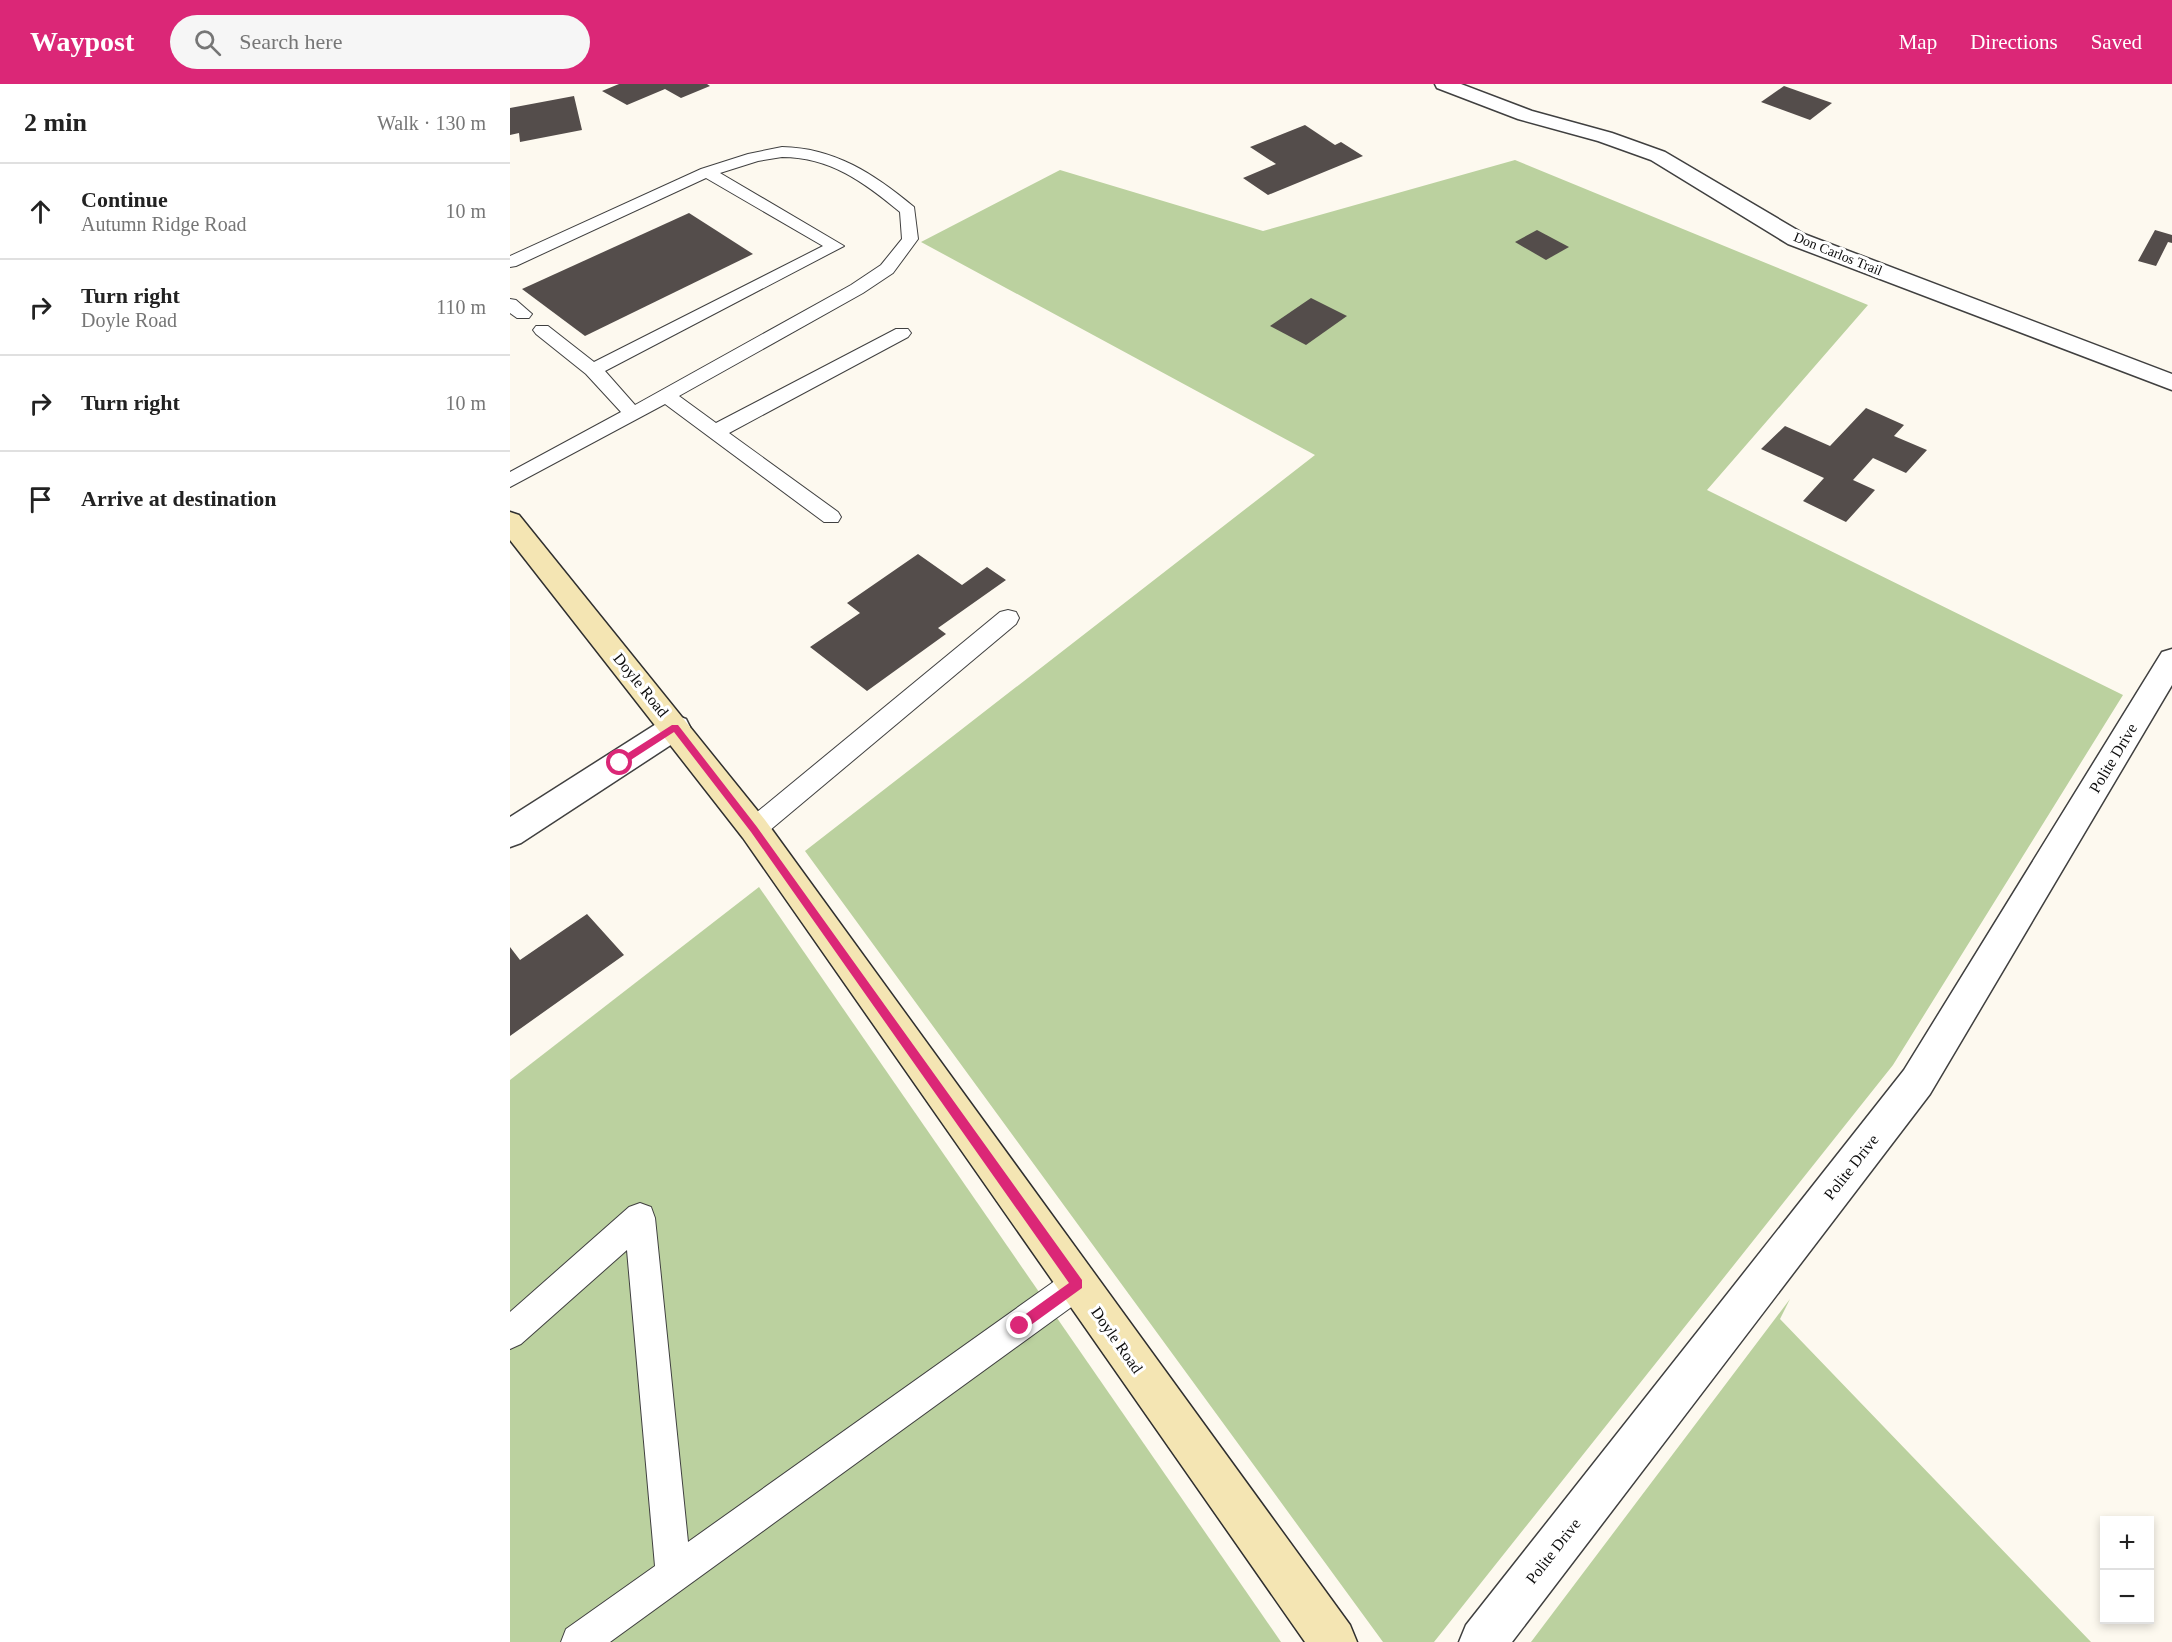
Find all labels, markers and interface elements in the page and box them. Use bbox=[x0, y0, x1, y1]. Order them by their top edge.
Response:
search box bbox=[170, 15, 590, 69]
text: Waypost bbox=[30, 26, 134, 57]
icon: search bbox=[191, 26, 224, 59]
text: Search here bbox=[239, 29, 342, 54]
text: Map bbox=[1899, 30, 1937, 54]
text: Directions bbox=[1970, 30, 2058, 54]
text: Saved bbox=[2091, 30, 2142, 54]
text: 2 min bbox=[24, 108, 87, 137]
text: Walk · 130 m bbox=[377, 112, 486, 134]
text: Continue bbox=[81, 187, 168, 212]
icon: ahead bbox=[24, 195, 57, 228]
text: 10 m bbox=[445, 200, 486, 222]
text: Autumn Ridge Road bbox=[81, 213, 247, 235]
street label: Don Carlos Trail bbox=[1792, 229, 1885, 279]
text: Turn right bbox=[81, 283, 180, 308]
icon: right bbox=[24, 291, 57, 324]
text: 110 m bbox=[436, 296, 486, 318]
text: Doyle Road bbox=[81, 309, 177, 331]
icon: right bbox=[24, 387, 57, 420]
text: Turn right bbox=[81, 390, 180, 415]
text: 10 m bbox=[445, 392, 486, 414]
icon: arrive bbox=[24, 483, 57, 516]
text: Arrive at destination bbox=[81, 486, 277, 511]
street label: Doyle Road bbox=[609, 650, 672, 721]
street label: Polite Drive bbox=[2086, 720, 2140, 796]
route start bbox=[606, 749, 632, 775]
street label: Polite Drive bbox=[1820, 1131, 1882, 1203]
street label: Doyle Road bbox=[1087, 1304, 1146, 1377]
route end bbox=[1006, 1312, 1032, 1338]
street label: Polite Drive bbox=[1522, 1515, 1584, 1587]
map controls bbox=[2100, 1516, 2154, 1624]
button: + bbox=[2100, 1516, 2154, 1570]
button: − bbox=[2100, 1570, 2154, 1624]

